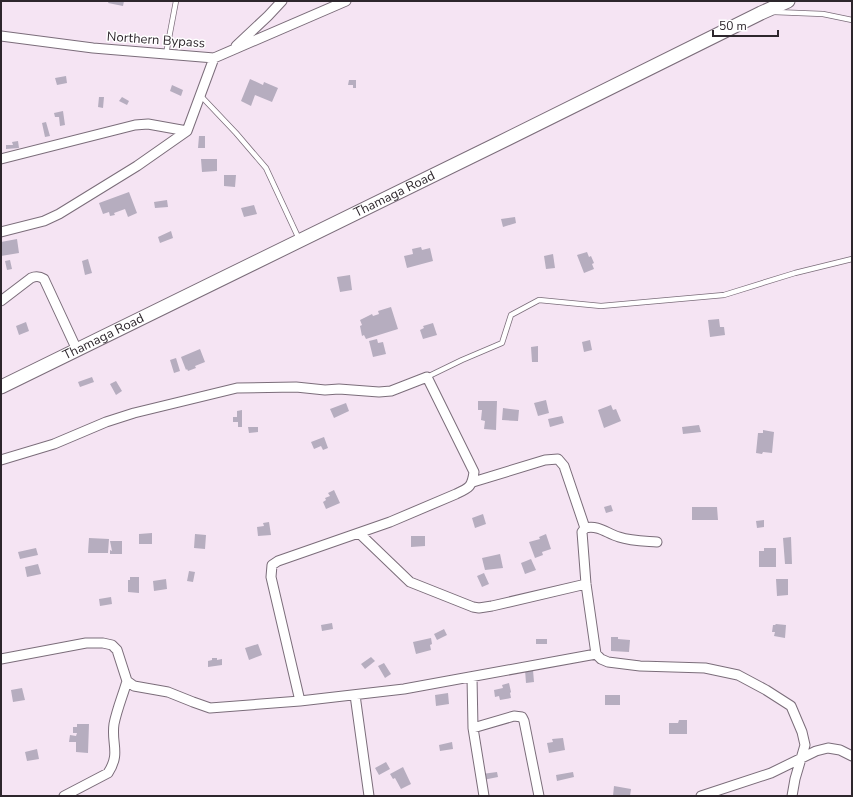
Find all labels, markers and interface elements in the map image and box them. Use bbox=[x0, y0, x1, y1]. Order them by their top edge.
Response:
scale bar bbox=[713, 12, 778, 38]
text: 50 m bbox=[719, 18, 747, 34]
street label: Northern Bypass bbox=[106, 28, 206, 52]
street label: Thamaga Road bbox=[351, 167, 438, 222]
street label: Thamaga Road bbox=[60, 309, 147, 364]

